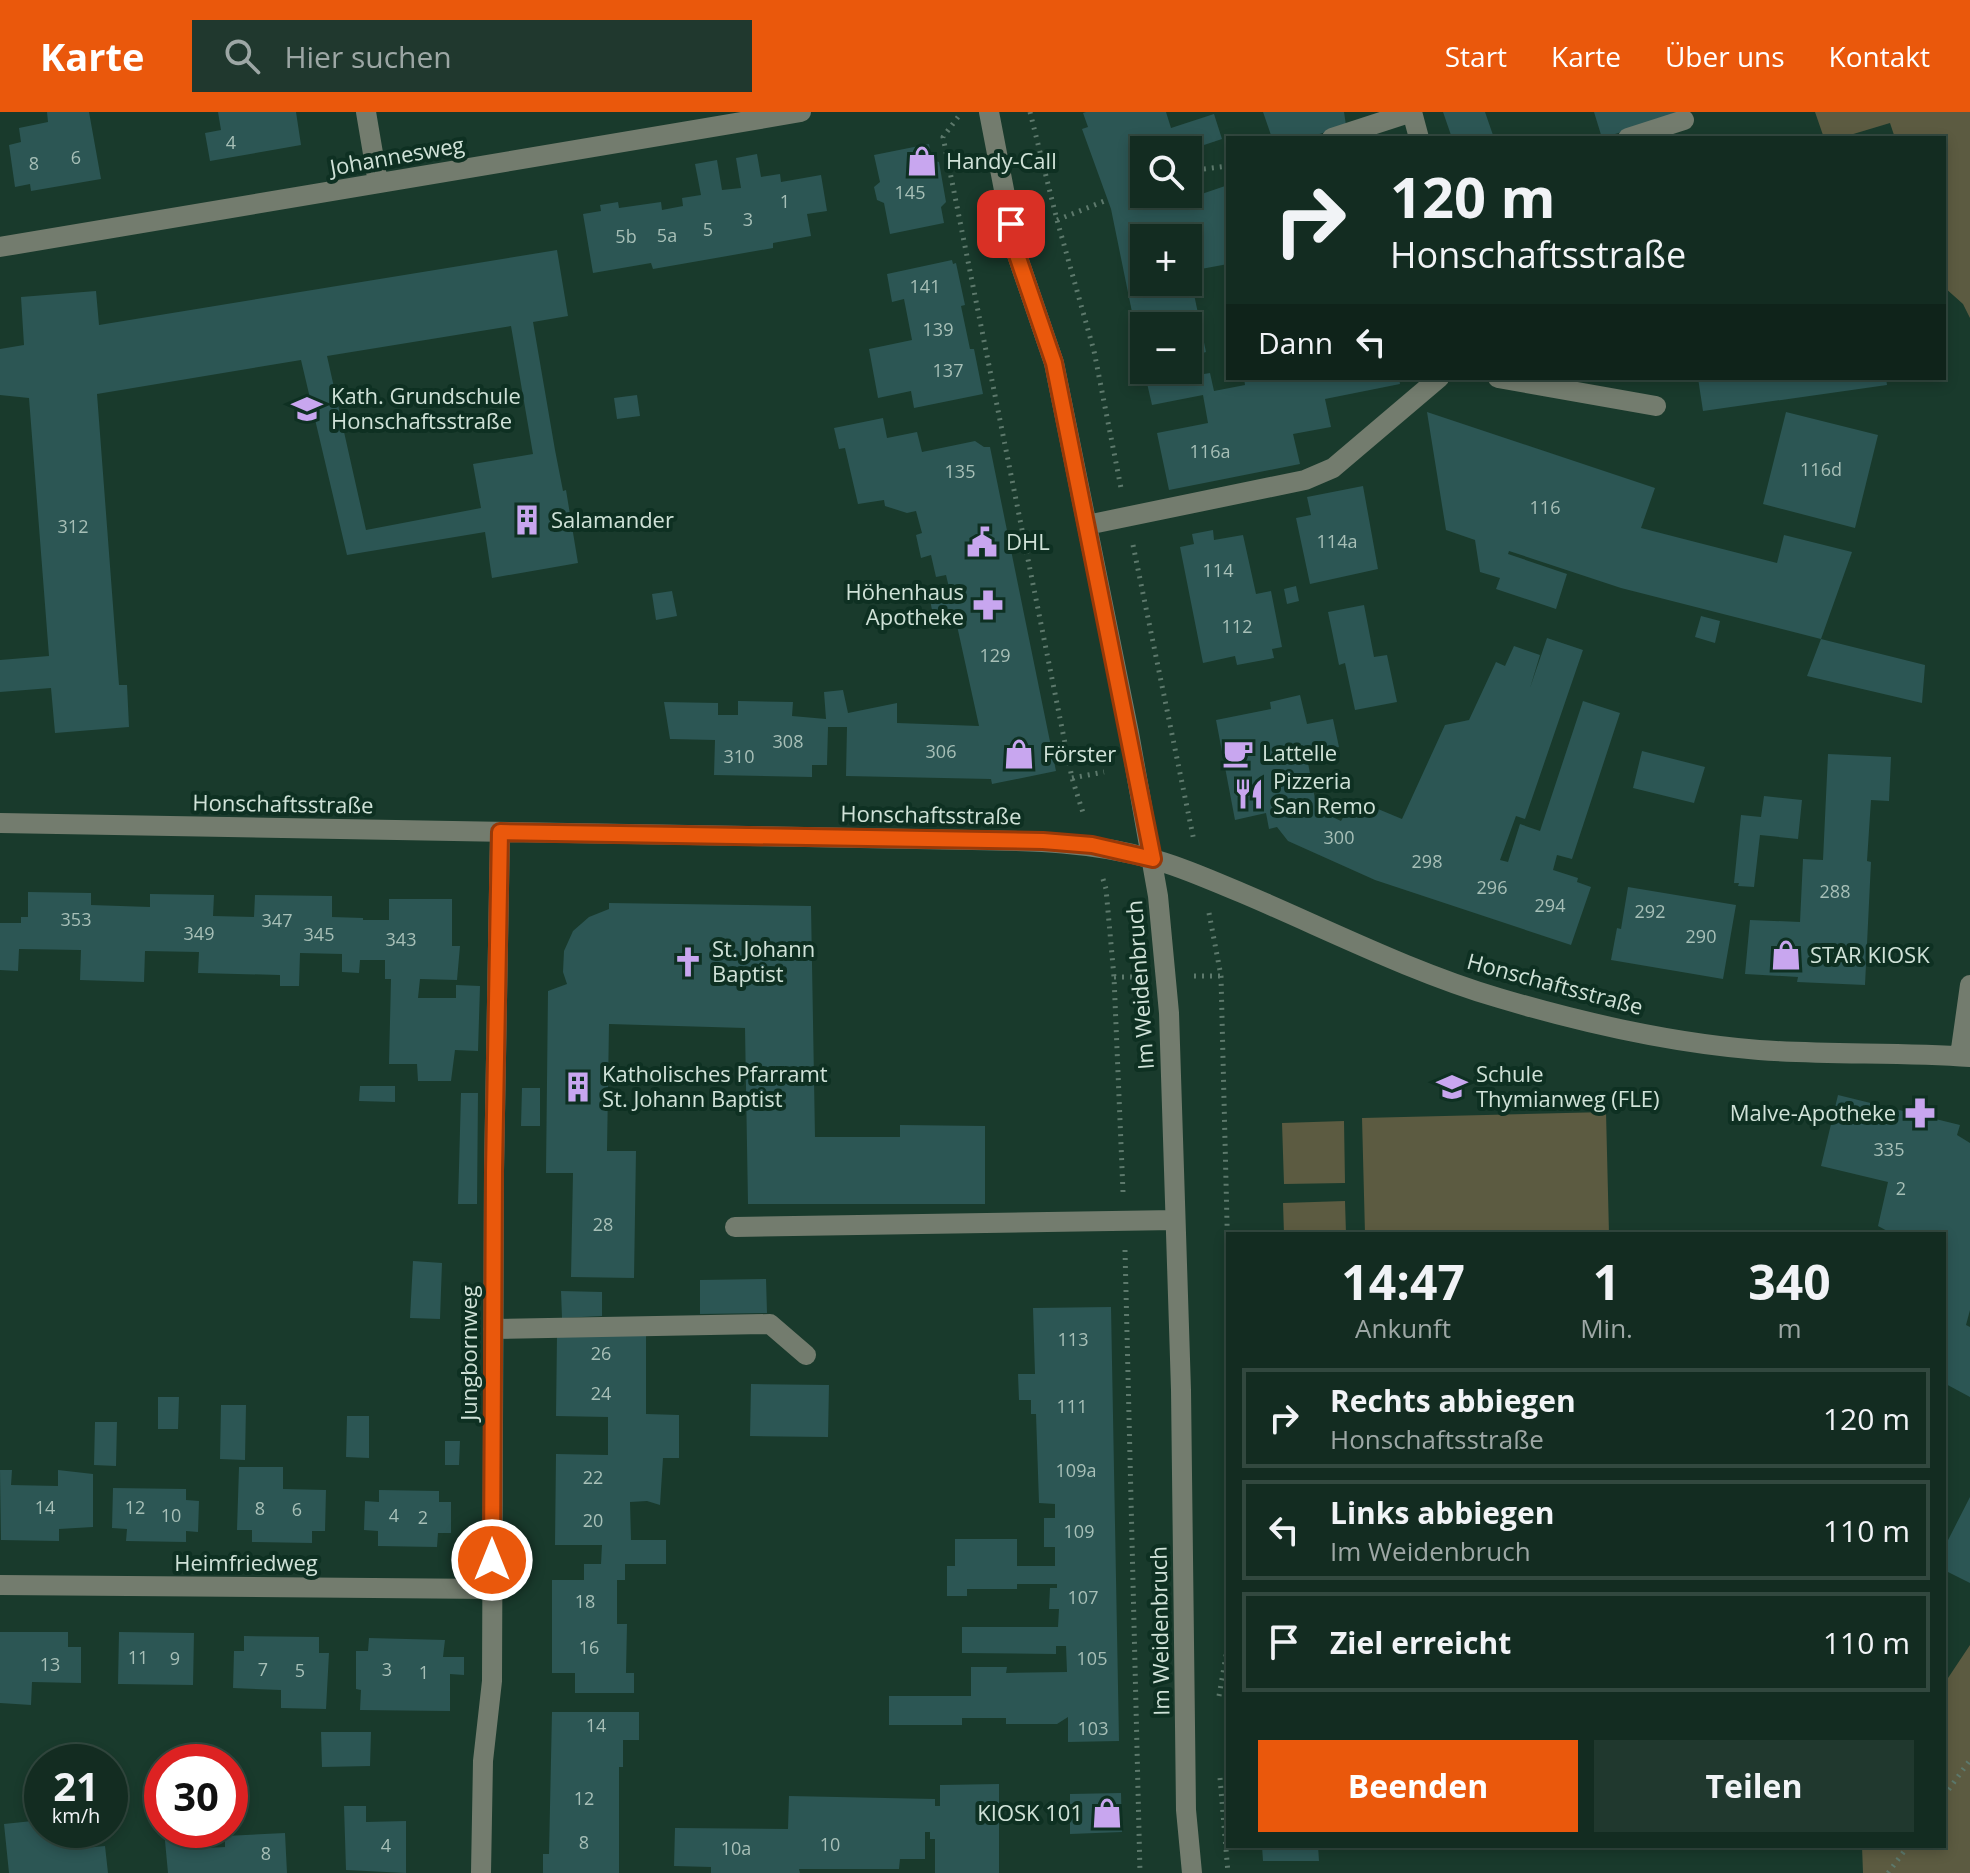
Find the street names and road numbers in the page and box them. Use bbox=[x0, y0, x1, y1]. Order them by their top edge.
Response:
street label: Johannesweg bbox=[325, 128, 466, 182]
street label: Honschaftsstraße bbox=[192, 786, 374, 820]
street label: Honschaftsstraße bbox=[840, 797, 1022, 831]
street label: Im Weidenbruch bbox=[1118, 899, 1160, 1071]
street label: Honschaftsstraße bbox=[1464, 945, 1647, 1021]
street label: Jungbornweg bbox=[453, 1285, 483, 1423]
street label: Im Weidenbruch bbox=[1143, 1546, 1175, 1716]
street label: Heimfriedweg bbox=[174, 1547, 318, 1577]

